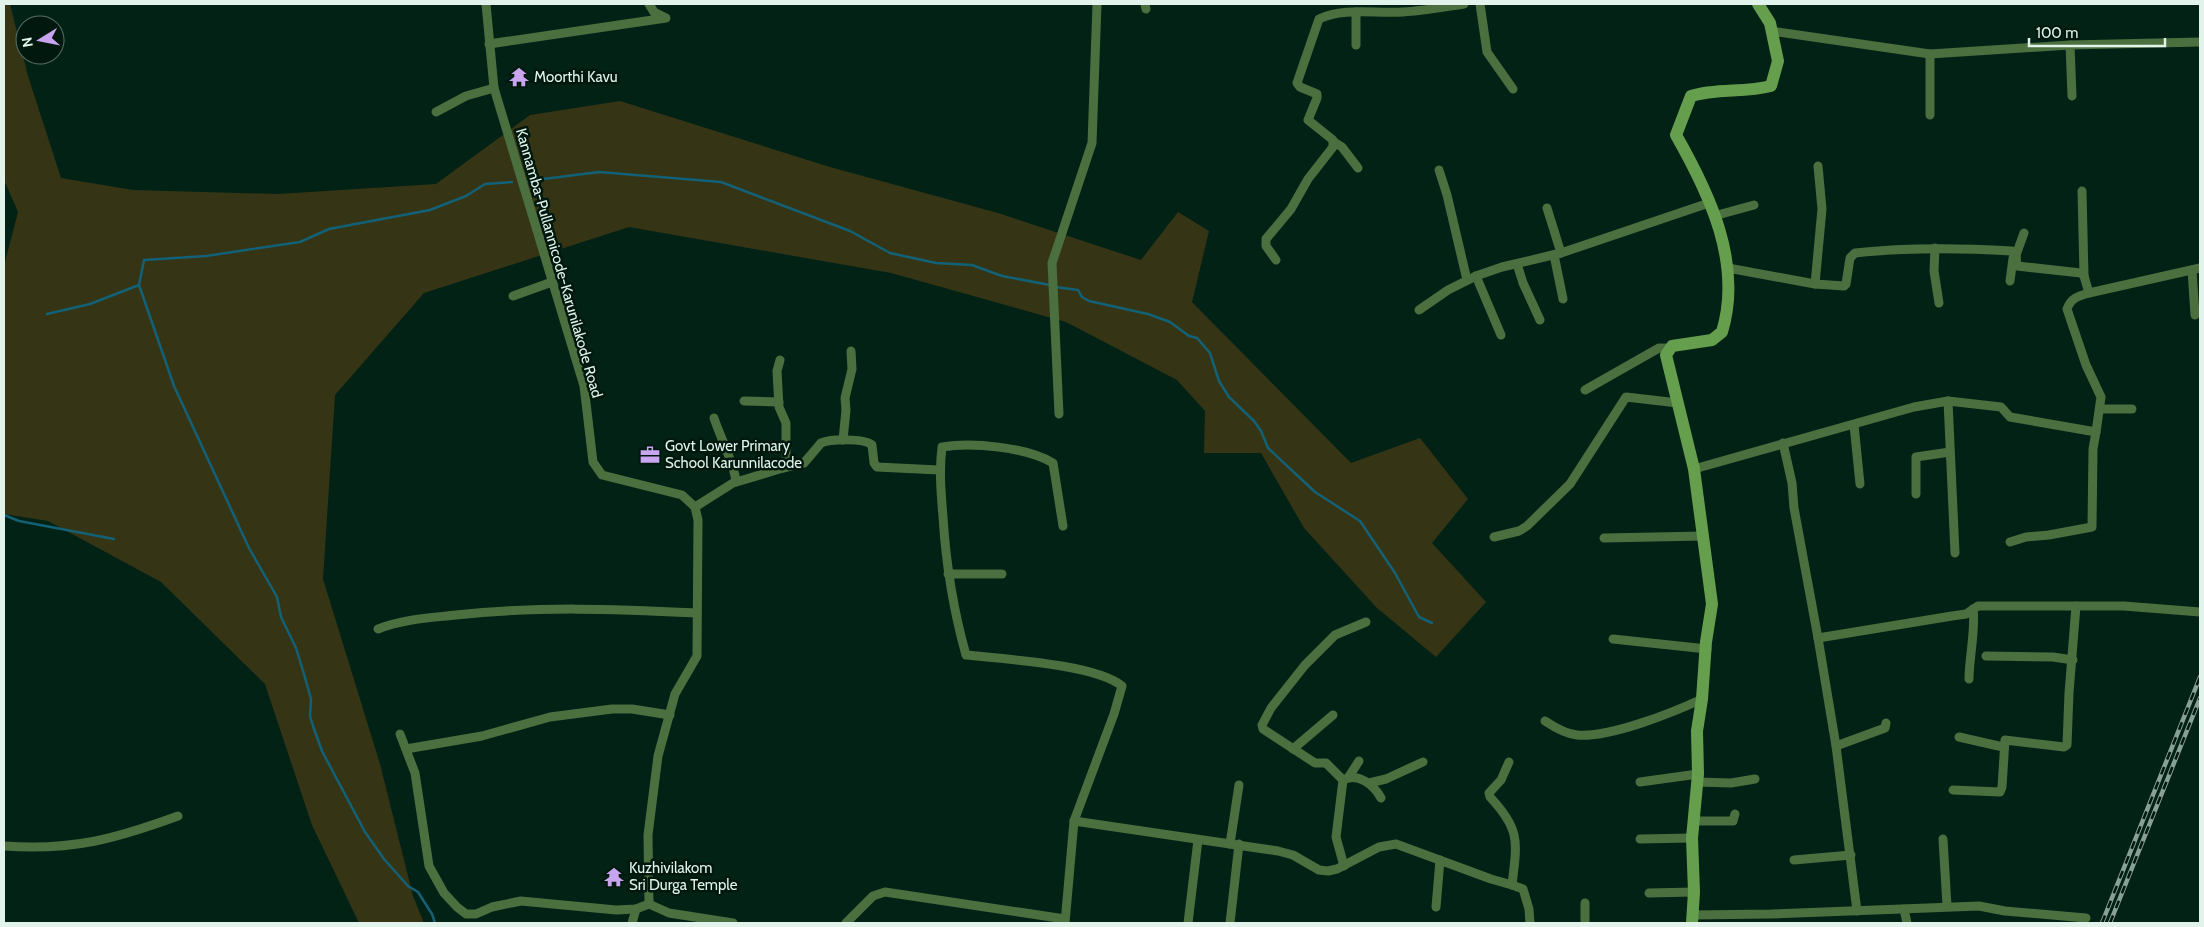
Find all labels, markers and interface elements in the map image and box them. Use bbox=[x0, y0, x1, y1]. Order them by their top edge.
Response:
north arrow bbox=[15, 15, 65, 65]
scale bar bbox=[2029, 15, 2165, 47]
text: 100 m bbox=[2036, 24, 2078, 42]
text: N bbox=[17, 36, 37, 49]
temple icon: Moorthi Kavu bbox=[508, 66, 530, 88]
place label: Moorthi Kavu bbox=[534, 68, 618, 86]
street label: Kannamba-Pullannicode-Karunilakode Road bbox=[512, 126, 606, 400]
place label: Govt Lower Primary School Karunnilacode bbox=[665, 437, 802, 472]
office icon: Govt Lower Primary School Karunnilacode bbox=[639, 444, 661, 466]
place label: Kuzhivilakom Sri Durga Temple bbox=[629, 859, 738, 894]
temple icon: Kuzhivilakom Sri Durga Temple bbox=[603, 866, 625, 888]

